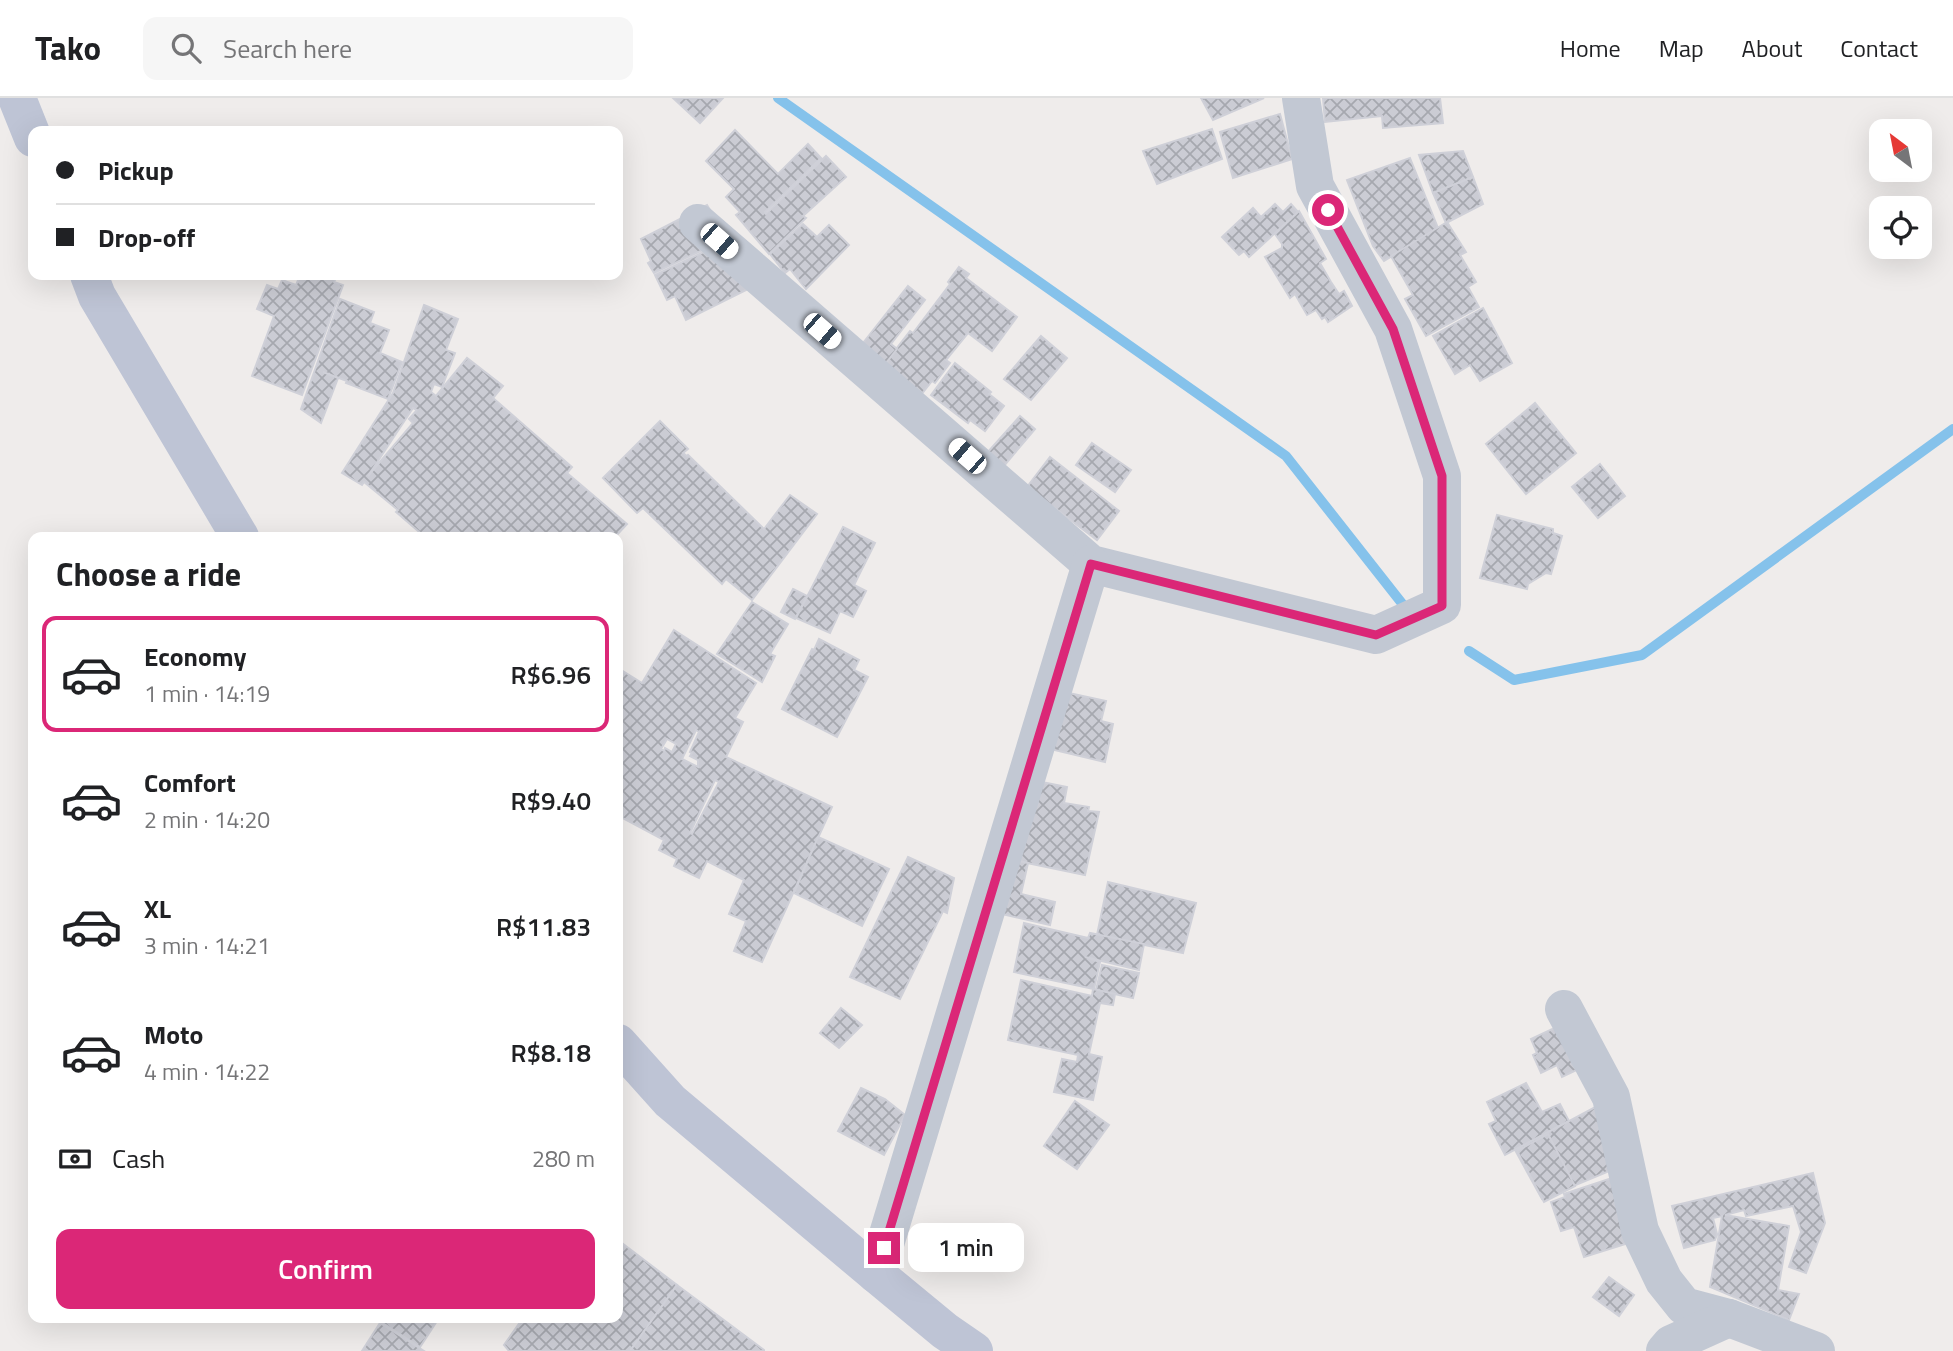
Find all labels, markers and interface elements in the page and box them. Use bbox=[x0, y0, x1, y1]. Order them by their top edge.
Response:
search box bbox=[143, 17, 633, 80]
text: Tako bbox=[35, 23, 101, 73]
icon: search bbox=[167, 29, 205, 67]
text: Search here bbox=[223, 29, 352, 68]
text: Home bbox=[1560, 30, 1621, 66]
text: Map bbox=[1659, 30, 1704, 66]
text: About bbox=[1742, 30, 1802, 66]
text: Contact bbox=[1840, 30, 1918, 66]
north arrow bbox=[1869, 119, 1932, 182]
map controls bbox=[1869, 119, 1932, 259]
text: Pickup bbox=[98, 151, 174, 190]
route start bbox=[1312, 194, 1344, 226]
button: locate bbox=[1869, 196, 1932, 259]
text: Drop-off bbox=[98, 218, 195, 257]
car bbox=[697, 219, 742, 263]
car bbox=[800, 309, 845, 353]
car bbox=[945, 434, 990, 478]
text: Choose a ride bbox=[56, 550, 241, 598]
text: Economy bbox=[144, 637, 246, 676]
icon: car bbox=[60, 643, 123, 706]
text: R$6.96 bbox=[510, 655, 591, 694]
text: 1 min · 14:19 bbox=[144, 676, 270, 711]
text: Comfort bbox=[144, 763, 236, 802]
icon: car bbox=[60, 769, 123, 832]
text: R$9.40 bbox=[510, 781, 591, 820]
text: 2 min · 14:20 bbox=[144, 802, 270, 837]
text: XL bbox=[144, 889, 171, 928]
icon: car bbox=[60, 895, 123, 958]
text: R$11.83 bbox=[496, 907, 591, 946]
text: 3 min · 14:21 bbox=[144, 928, 270, 963]
text: Moto bbox=[144, 1015, 203, 1054]
icon: car bbox=[60, 1021, 123, 1084]
text: R$8.18 bbox=[510, 1033, 591, 1072]
text: 4 min · 14:22 bbox=[144, 1054, 270, 1089]
text: Cash bbox=[112, 1139, 165, 1178]
icon: cash bbox=[56, 1140, 94, 1178]
text: 280 m bbox=[532, 1141, 595, 1176]
callout: 1 min bbox=[908, 1224, 1024, 1272]
button: Confirm bbox=[56, 1229, 595, 1309]
text: 1 min bbox=[938, 1230, 994, 1265]
route end bbox=[868, 1232, 900, 1264]

